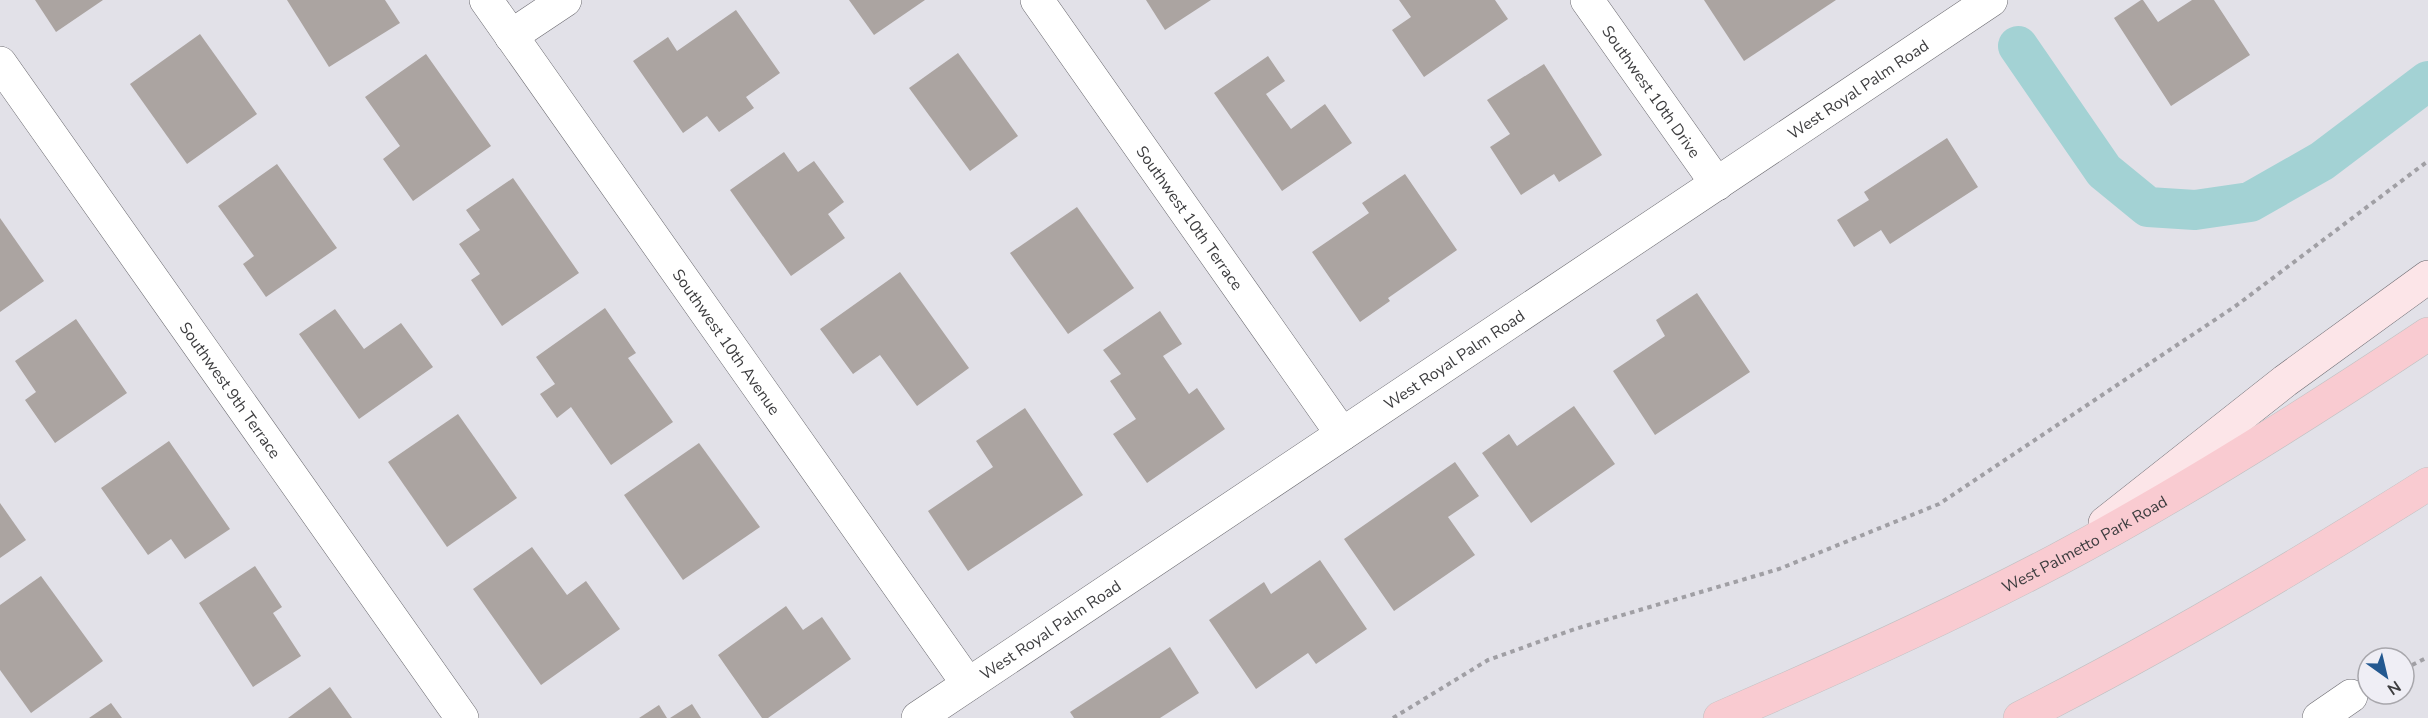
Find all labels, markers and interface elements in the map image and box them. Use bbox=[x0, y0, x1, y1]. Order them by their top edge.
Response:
street label: Southwest 10th Drive bbox=[1596, 21, 1705, 163]
street label: West Royal Palm Road bbox=[1784, 35, 1933, 145]
street label: Southwest 10th Terrace bbox=[1131, 141, 1248, 295]
street label: Southwest 10th Avenue bbox=[667, 265, 785, 420]
street label: West Royal Palm Road bbox=[1380, 305, 1529, 415]
street label: Southwest 9th Terrace bbox=[174, 318, 286, 463]
street label: West Palmetto Park Road bbox=[1998, 491, 2172, 599]
street label: West Royal Palm Road bbox=[976, 575, 1126, 686]
north arrow bbox=[2356, 646, 2416, 706]
text: N bbox=[2383, 675, 2405, 700]

